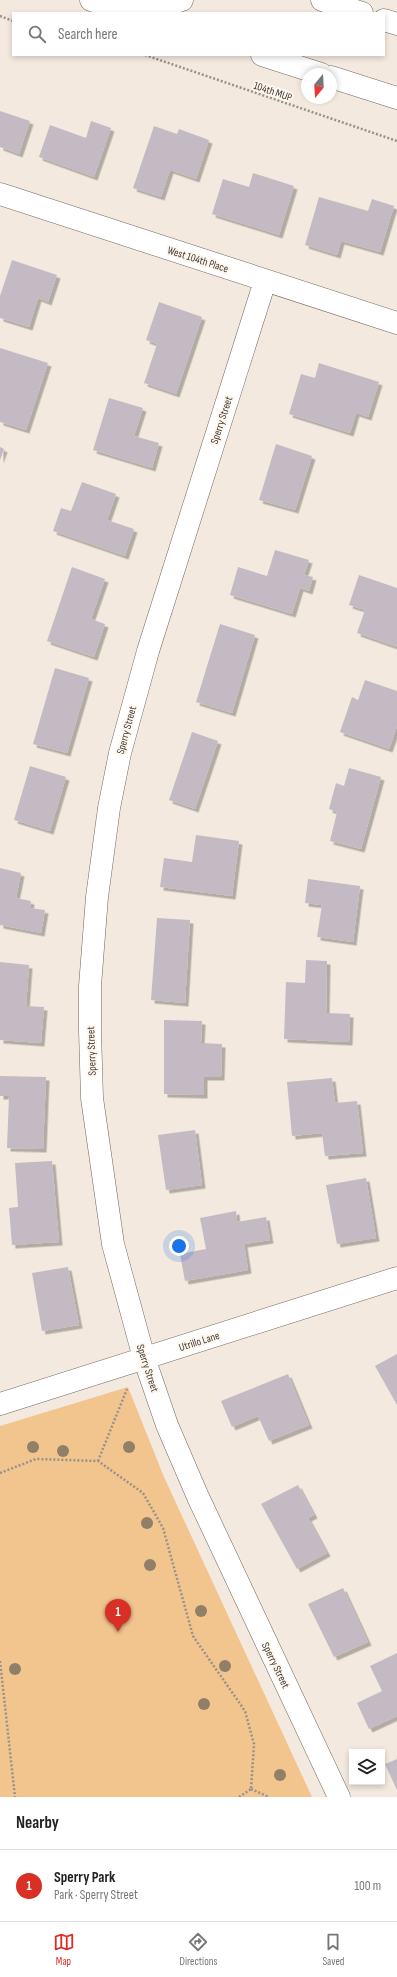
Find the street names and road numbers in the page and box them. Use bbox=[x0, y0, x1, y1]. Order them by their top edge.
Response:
street label: 104th MUP bbox=[252, 79, 294, 104]
street label: West 104th Place bbox=[166, 244, 230, 275]
street label: Sperry Street bbox=[208, 394, 235, 446]
street label: Sperry Street bbox=[114, 704, 139, 756]
street label: Sperry Street bbox=[84, 1025, 99, 1076]
street label: Utrillo Lane bbox=[177, 1329, 221, 1354]
street label: Sperry Street bbox=[134, 1343, 162, 1394]
street label: Sperry Street bbox=[259, 1640, 292, 1691]

